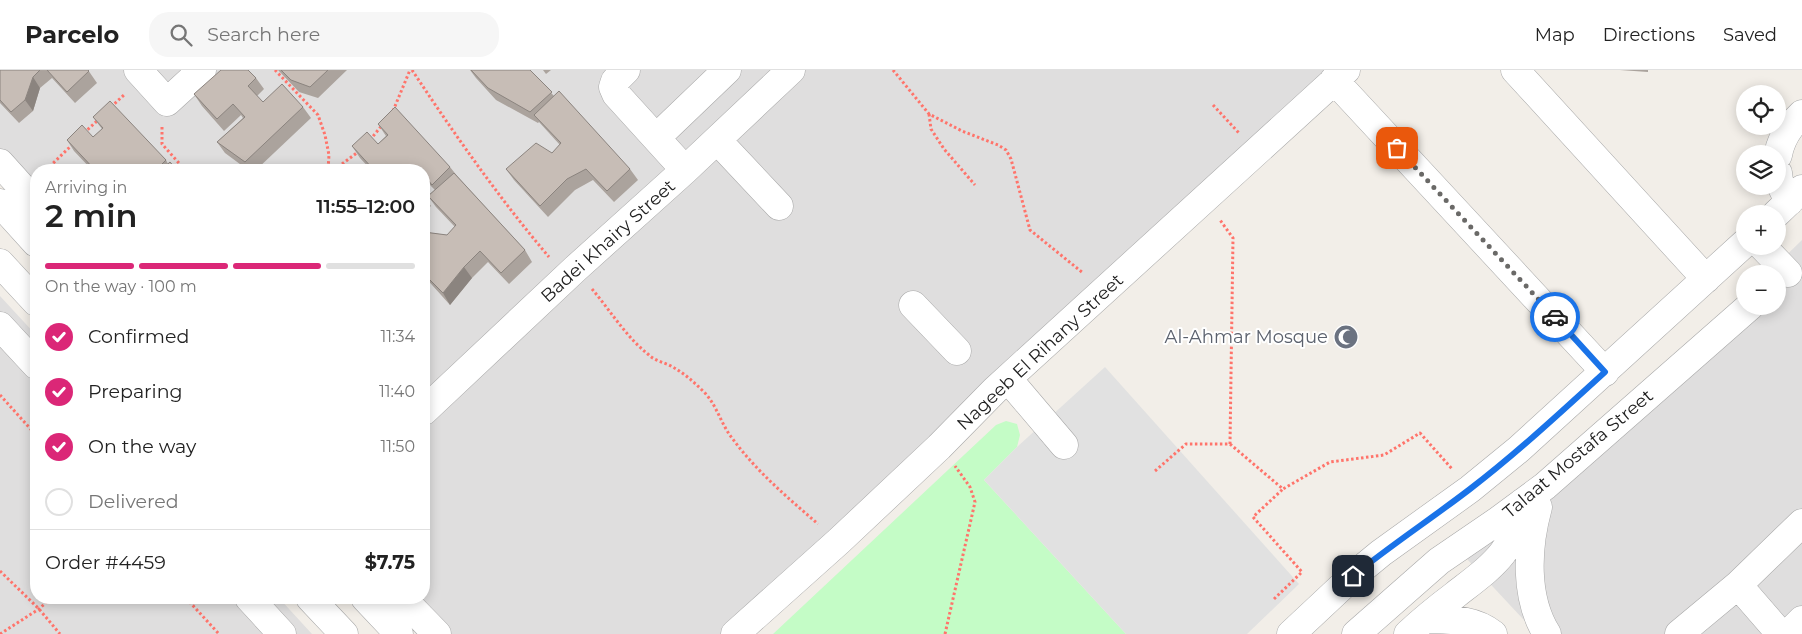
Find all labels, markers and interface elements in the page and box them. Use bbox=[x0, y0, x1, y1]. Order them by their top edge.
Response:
search box bbox=[149, 12, 499, 57]
text: Parcelo bbox=[25, 20, 119, 49]
icon: search bbox=[167, 21, 195, 49]
text: Search here bbox=[207, 23, 320, 46]
text: Map bbox=[1535, 24, 1575, 46]
text: Directions bbox=[1603, 24, 1695, 46]
text: Saved bbox=[1723, 24, 1777, 46]
map controls bbox=[1736, 85, 1786, 315]
button: locate bbox=[1736, 85, 1786, 135]
pin bbox=[1376, 127, 1418, 169]
icon: bag bbox=[1383, 134, 1411, 162]
button: layers bbox=[1736, 145, 1786, 195]
street label: Badei Khairy Street bbox=[536, 175, 680, 307]
text: Arriving in bbox=[45, 178, 127, 197]
text: 11:55–12:00 bbox=[316, 195, 415, 218]
text: 2 min bbox=[45, 196, 137, 235]
button: + bbox=[1736, 205, 1786, 255]
button: − bbox=[1736, 265, 1786, 315]
street label: Nageeb El Rihany Street bbox=[952, 269, 1128, 435]
text: On the way · 100 m bbox=[45, 277, 197, 296]
courier bbox=[1530, 292, 1580, 342]
icon: car bbox=[1541, 303, 1569, 331]
icon: check bbox=[45, 323, 73, 351]
mosque icon: Al-Ahmar Mosque bbox=[1333, 324, 1359, 350]
text: Confirmed bbox=[88, 325, 189, 348]
place label: Al-Ahmar Mosque bbox=[1164, 326, 1328, 348]
text: 11:34 bbox=[380, 327, 415, 346]
icon: check bbox=[45, 378, 73, 406]
text: Preparing bbox=[88, 380, 183, 403]
text: 11:40 bbox=[379, 382, 415, 401]
street label: Talaat Mostafa Street bbox=[1499, 385, 1657, 523]
icon: check bbox=[45, 433, 73, 461]
text: On the way bbox=[88, 435, 196, 458]
text: 11:50 bbox=[380, 437, 415, 456]
text: Delivered bbox=[88, 490, 179, 513]
text: Order #4459 bbox=[45, 551, 166, 574]
text: $7.75 bbox=[365, 551, 415, 574]
pin bbox=[1332, 555, 1374, 597]
icon: home bbox=[1339, 562, 1367, 590]

